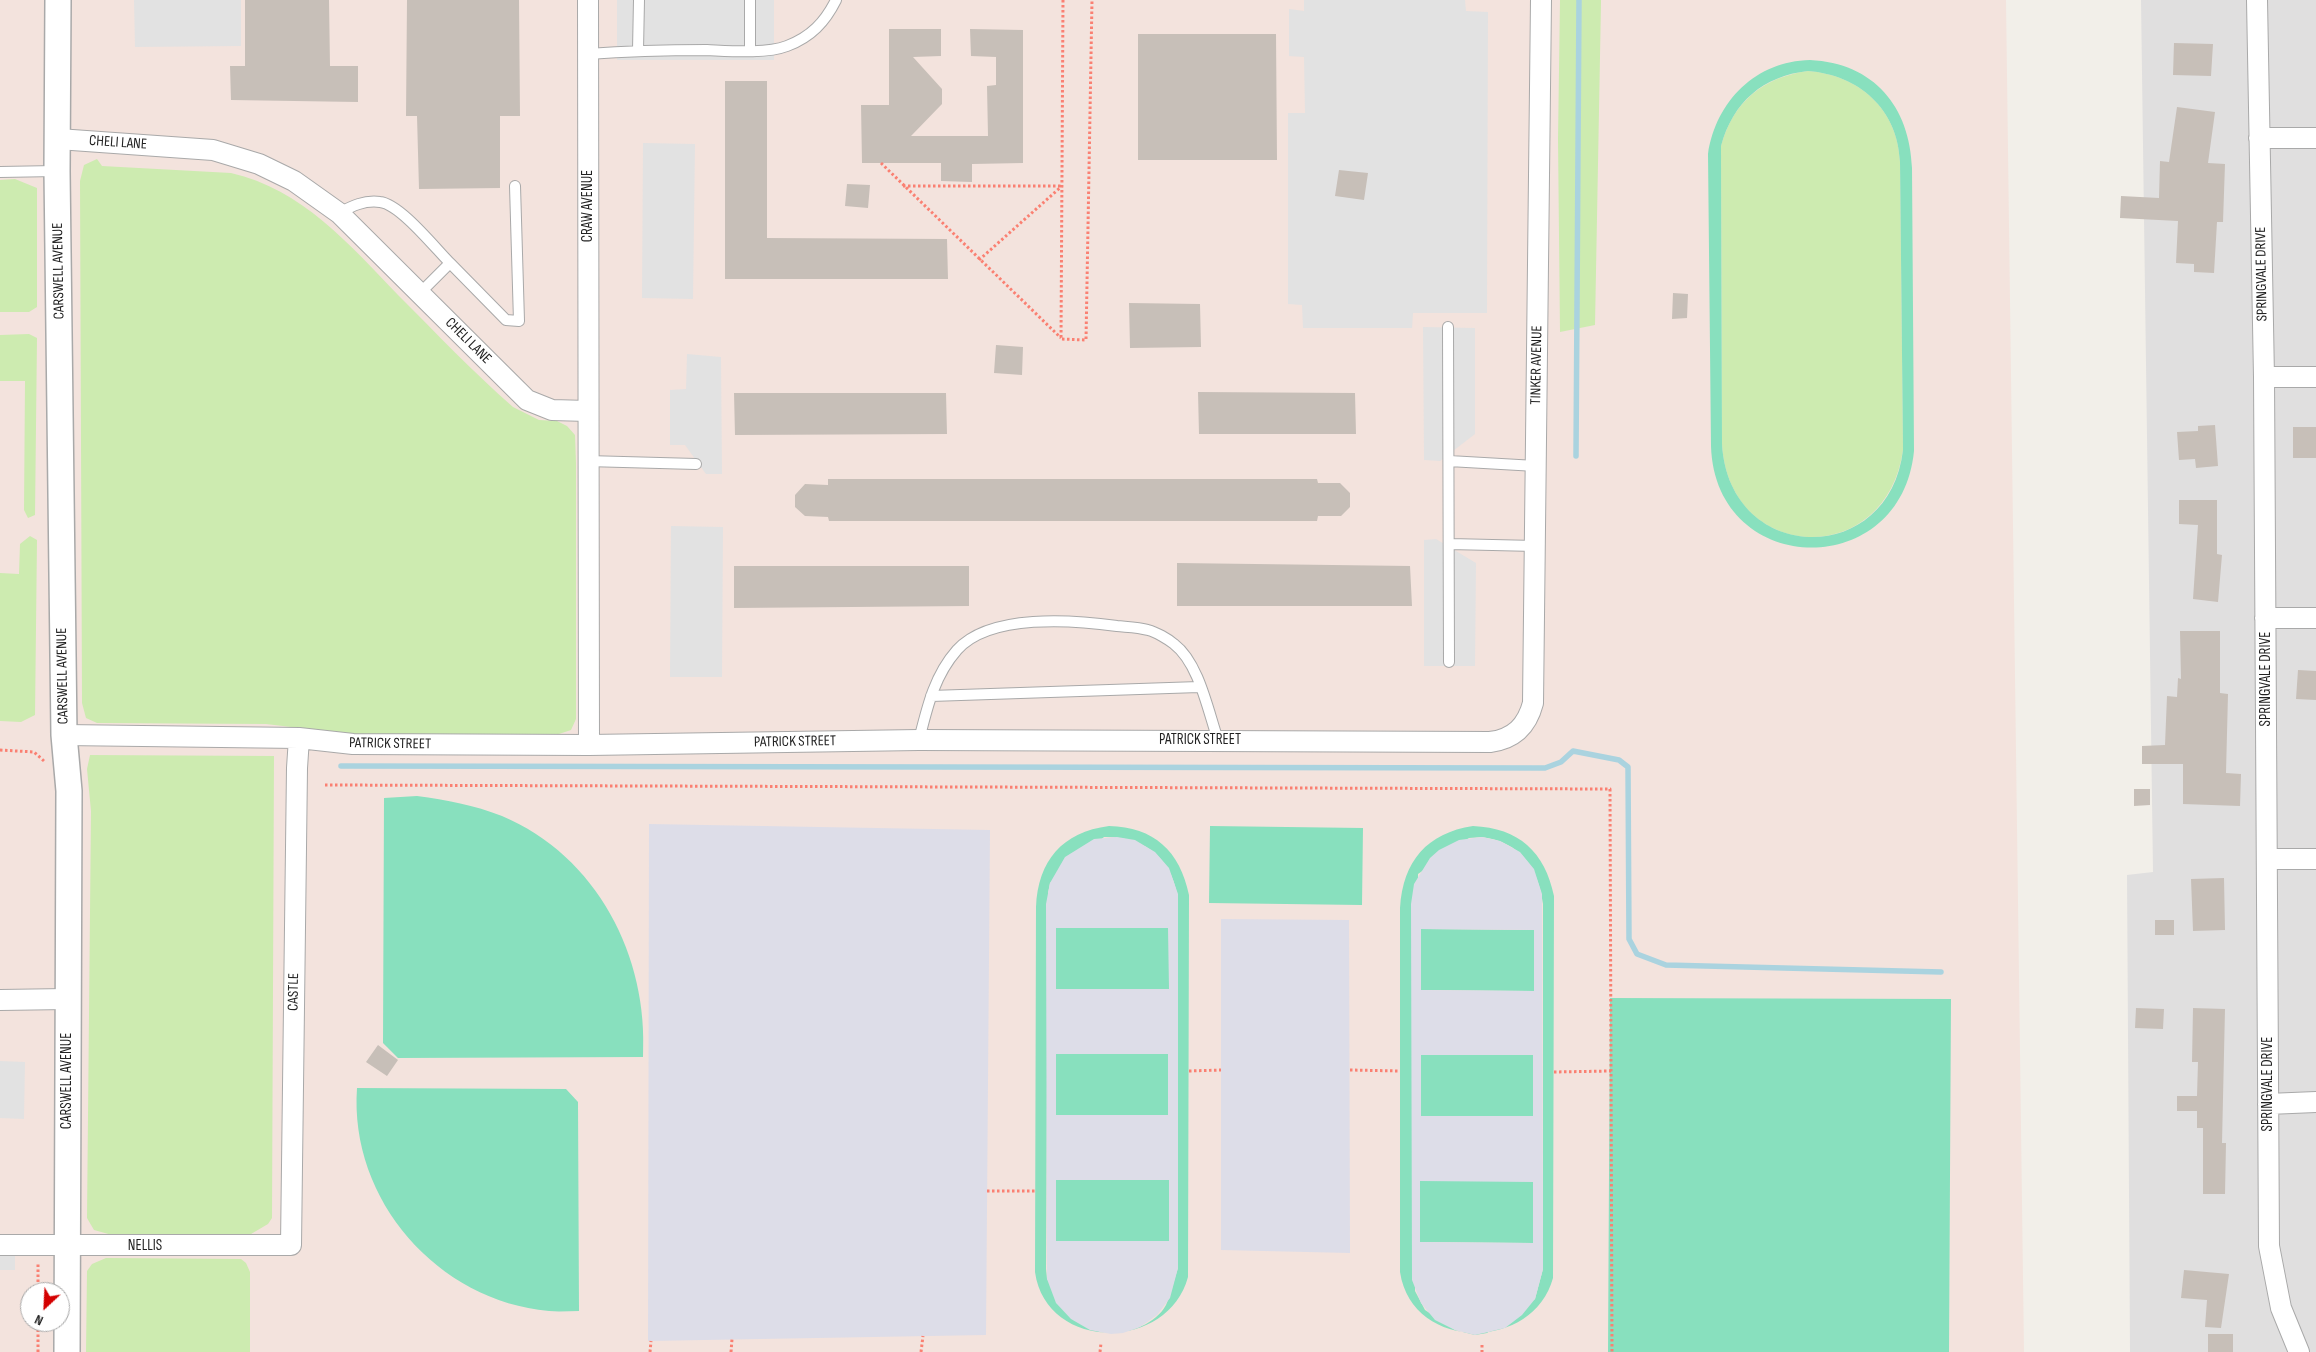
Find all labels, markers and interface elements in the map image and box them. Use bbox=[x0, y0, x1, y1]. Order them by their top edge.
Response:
street label: CHELI LANE bbox=[88, 132, 148, 154]
street label: CRAW AVENUE bbox=[579, 170, 597, 242]
street label: CARSWELL AVENUE bbox=[49, 223, 69, 319]
street label: SPRINGVALE DRIVE bbox=[2252, 226, 2272, 322]
street label: CHELI LANE bbox=[441, 314, 495, 368]
street label: TINKER AVENUE bbox=[1527, 325, 1547, 405]
street label: CARSWELL AVENUE bbox=[53, 628, 73, 724]
street label: SPRINGVALE DRIVE bbox=[2257, 632, 2275, 726]
street label: PATRICK STREET bbox=[1159, 731, 1241, 749]
street label: PATRICK STREET bbox=[754, 732, 836, 752]
street label: PATRICK STREET bbox=[349, 734, 431, 754]
street label: CASTLE bbox=[285, 973, 303, 1011]
street label: CARSWELL AVENUE bbox=[58, 1033, 76, 1129]
street label: SPRINGVALE DRIVE bbox=[2259, 1037, 2277, 1131]
street label: NELLIS bbox=[128, 1237, 162, 1255]
north arrow bbox=[20, 1282, 70, 1332]
text: N bbox=[32, 1311, 46, 1329]

